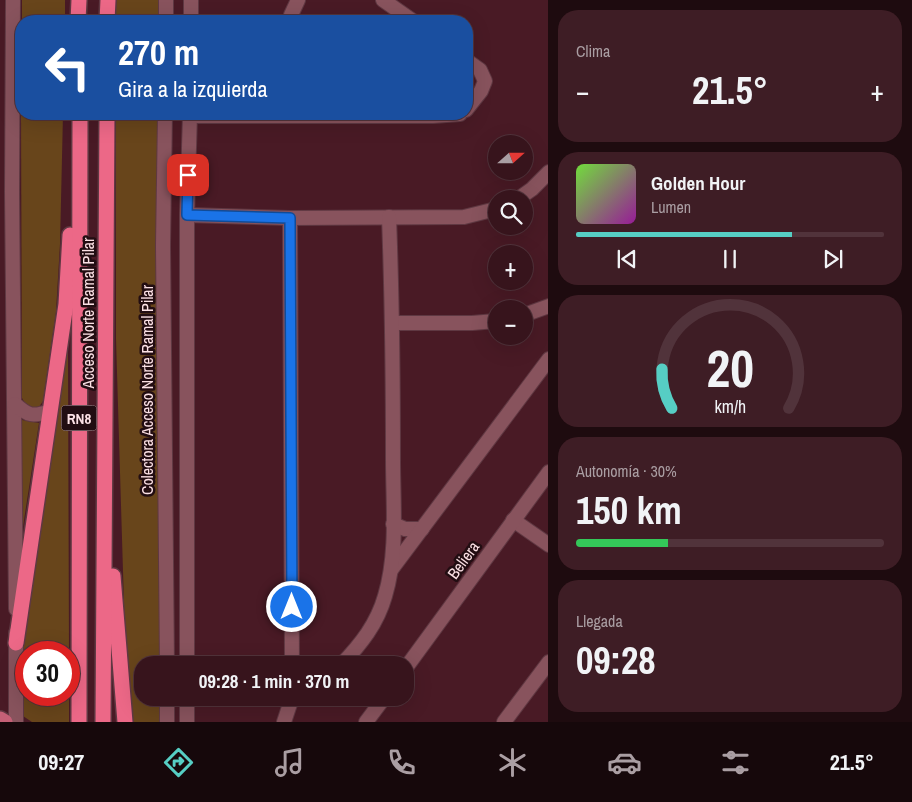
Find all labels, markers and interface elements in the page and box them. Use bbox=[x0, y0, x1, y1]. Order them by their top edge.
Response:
text: 270 m bbox=[118, 29, 199, 76]
icon: left bbox=[35, 35, 100, 100]
text: Clima bbox=[576, 40, 610, 62]
text: 21.5° bbox=[692, 65, 768, 116]
text: − bbox=[576, 72, 589, 110]
text: + bbox=[871, 72, 884, 110]
text: Gira a la izquierda bbox=[118, 74, 267, 104]
north arrow bbox=[488, 135, 532, 180]
map controls bbox=[488, 135, 533, 345]
pin bbox=[167, 154, 209, 196]
icon: arrive bbox=[174, 161, 202, 189]
text: Golden Hour bbox=[651, 170, 745, 196]
button: search bbox=[488, 190, 533, 235]
text: Lumen bbox=[651, 196, 691, 218]
street label: Acceso Norte Ramal Pilar bbox=[77, 237, 99, 389]
button: + bbox=[488, 245, 533, 290]
icon: previous bbox=[613, 245, 641, 273]
icon: pause bbox=[716, 245, 744, 273]
icon: next bbox=[819, 245, 847, 273]
street label: Colectora Acceso Norte Ramal Pilar bbox=[136, 284, 158, 495]
button: − bbox=[488, 300, 533, 345]
text: 20 bbox=[706, 333, 754, 403]
text: km/h bbox=[714, 395, 746, 419]
road number: RN8 bbox=[62, 406, 96, 430]
text: Autonomía · 30% bbox=[576, 460, 677, 482]
text: 150 km bbox=[576, 485, 682, 536]
street label: Beliera bbox=[442, 536, 485, 583]
position arrow bbox=[265, 580, 317, 632]
text: Llegada bbox=[576, 610, 623, 632]
text: 09:28 bbox=[576, 635, 656, 686]
speed limit sign: 30 bbox=[15, 641, 80, 706]
text: 09:28 · 1 min · 370 m bbox=[199, 668, 349, 694]
icon: directions bbox=[161, 745, 196, 780]
icon: music bbox=[272, 745, 307, 780]
icon: phone bbox=[384, 745, 419, 780]
icon: climate bbox=[495, 745, 530, 780]
icon: car bbox=[607, 745, 642, 780]
icon: filters bbox=[718, 745, 753, 780]
text: 09:27 bbox=[38, 747, 84, 777]
text: 21.5° bbox=[830, 747, 874, 777]

